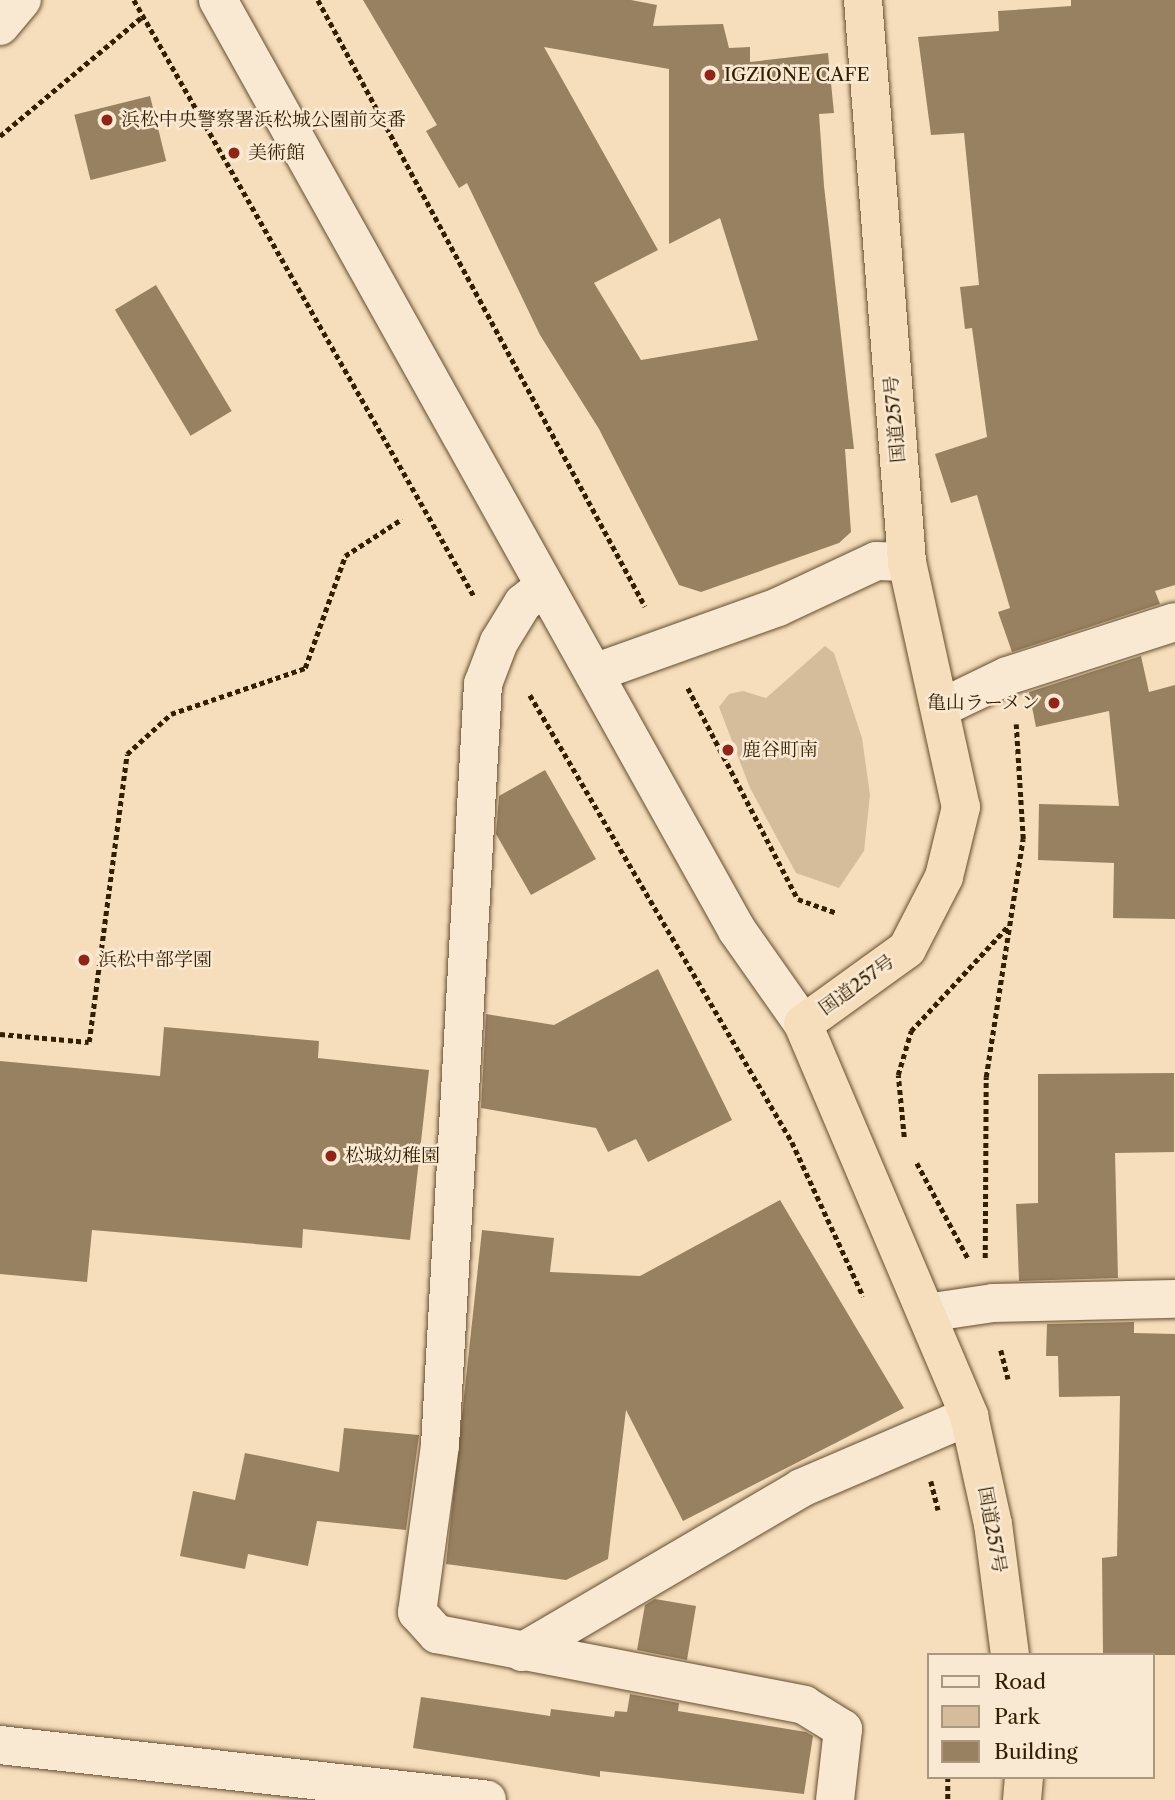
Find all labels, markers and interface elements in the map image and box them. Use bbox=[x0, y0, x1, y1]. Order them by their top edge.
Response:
place label: IGZIONE CAFE bbox=[724, 64, 870, 86]
marker: IGZIONE CAFE bbox=[702, 67, 718, 83]
place label: 浜松中央警察署浜松城公園前交番 bbox=[121, 109, 406, 131]
marker: 浜松中央警察署浜松城公園前交番 bbox=[99, 112, 115, 128]
place label: 美術館 bbox=[248, 142, 305, 164]
marker: 美術館 bbox=[226, 145, 242, 161]
street label: 国道257号 bbox=[880, 374, 910, 464]
place label: 亀山ラーメン bbox=[926, 692, 1040, 714]
marker: 亀山ラーメン bbox=[1046, 695, 1062, 711]
place label: 鹿谷町南 bbox=[742, 739, 818, 761]
marker: 鹿谷町南 bbox=[720, 742, 736, 758]
place label: 浜松中部学園 bbox=[98, 949, 212, 971]
street label: 国道257号 bbox=[815, 950, 899, 1020]
marker: 浜松中部学園 bbox=[76, 952, 92, 968]
place label: 松城幼稚園 bbox=[345, 1145, 440, 1167]
marker: 松城幼稚園 bbox=[323, 1148, 339, 1164]
street label: 国道257号 bbox=[973, 1485, 1011, 1575]
legend bbox=[926, 1653, 1154, 1779]
text: Road bbox=[994, 1669, 1046, 1694]
text: Park bbox=[994, 1704, 1040, 1729]
text: Building bbox=[994, 1739, 1078, 1764]

